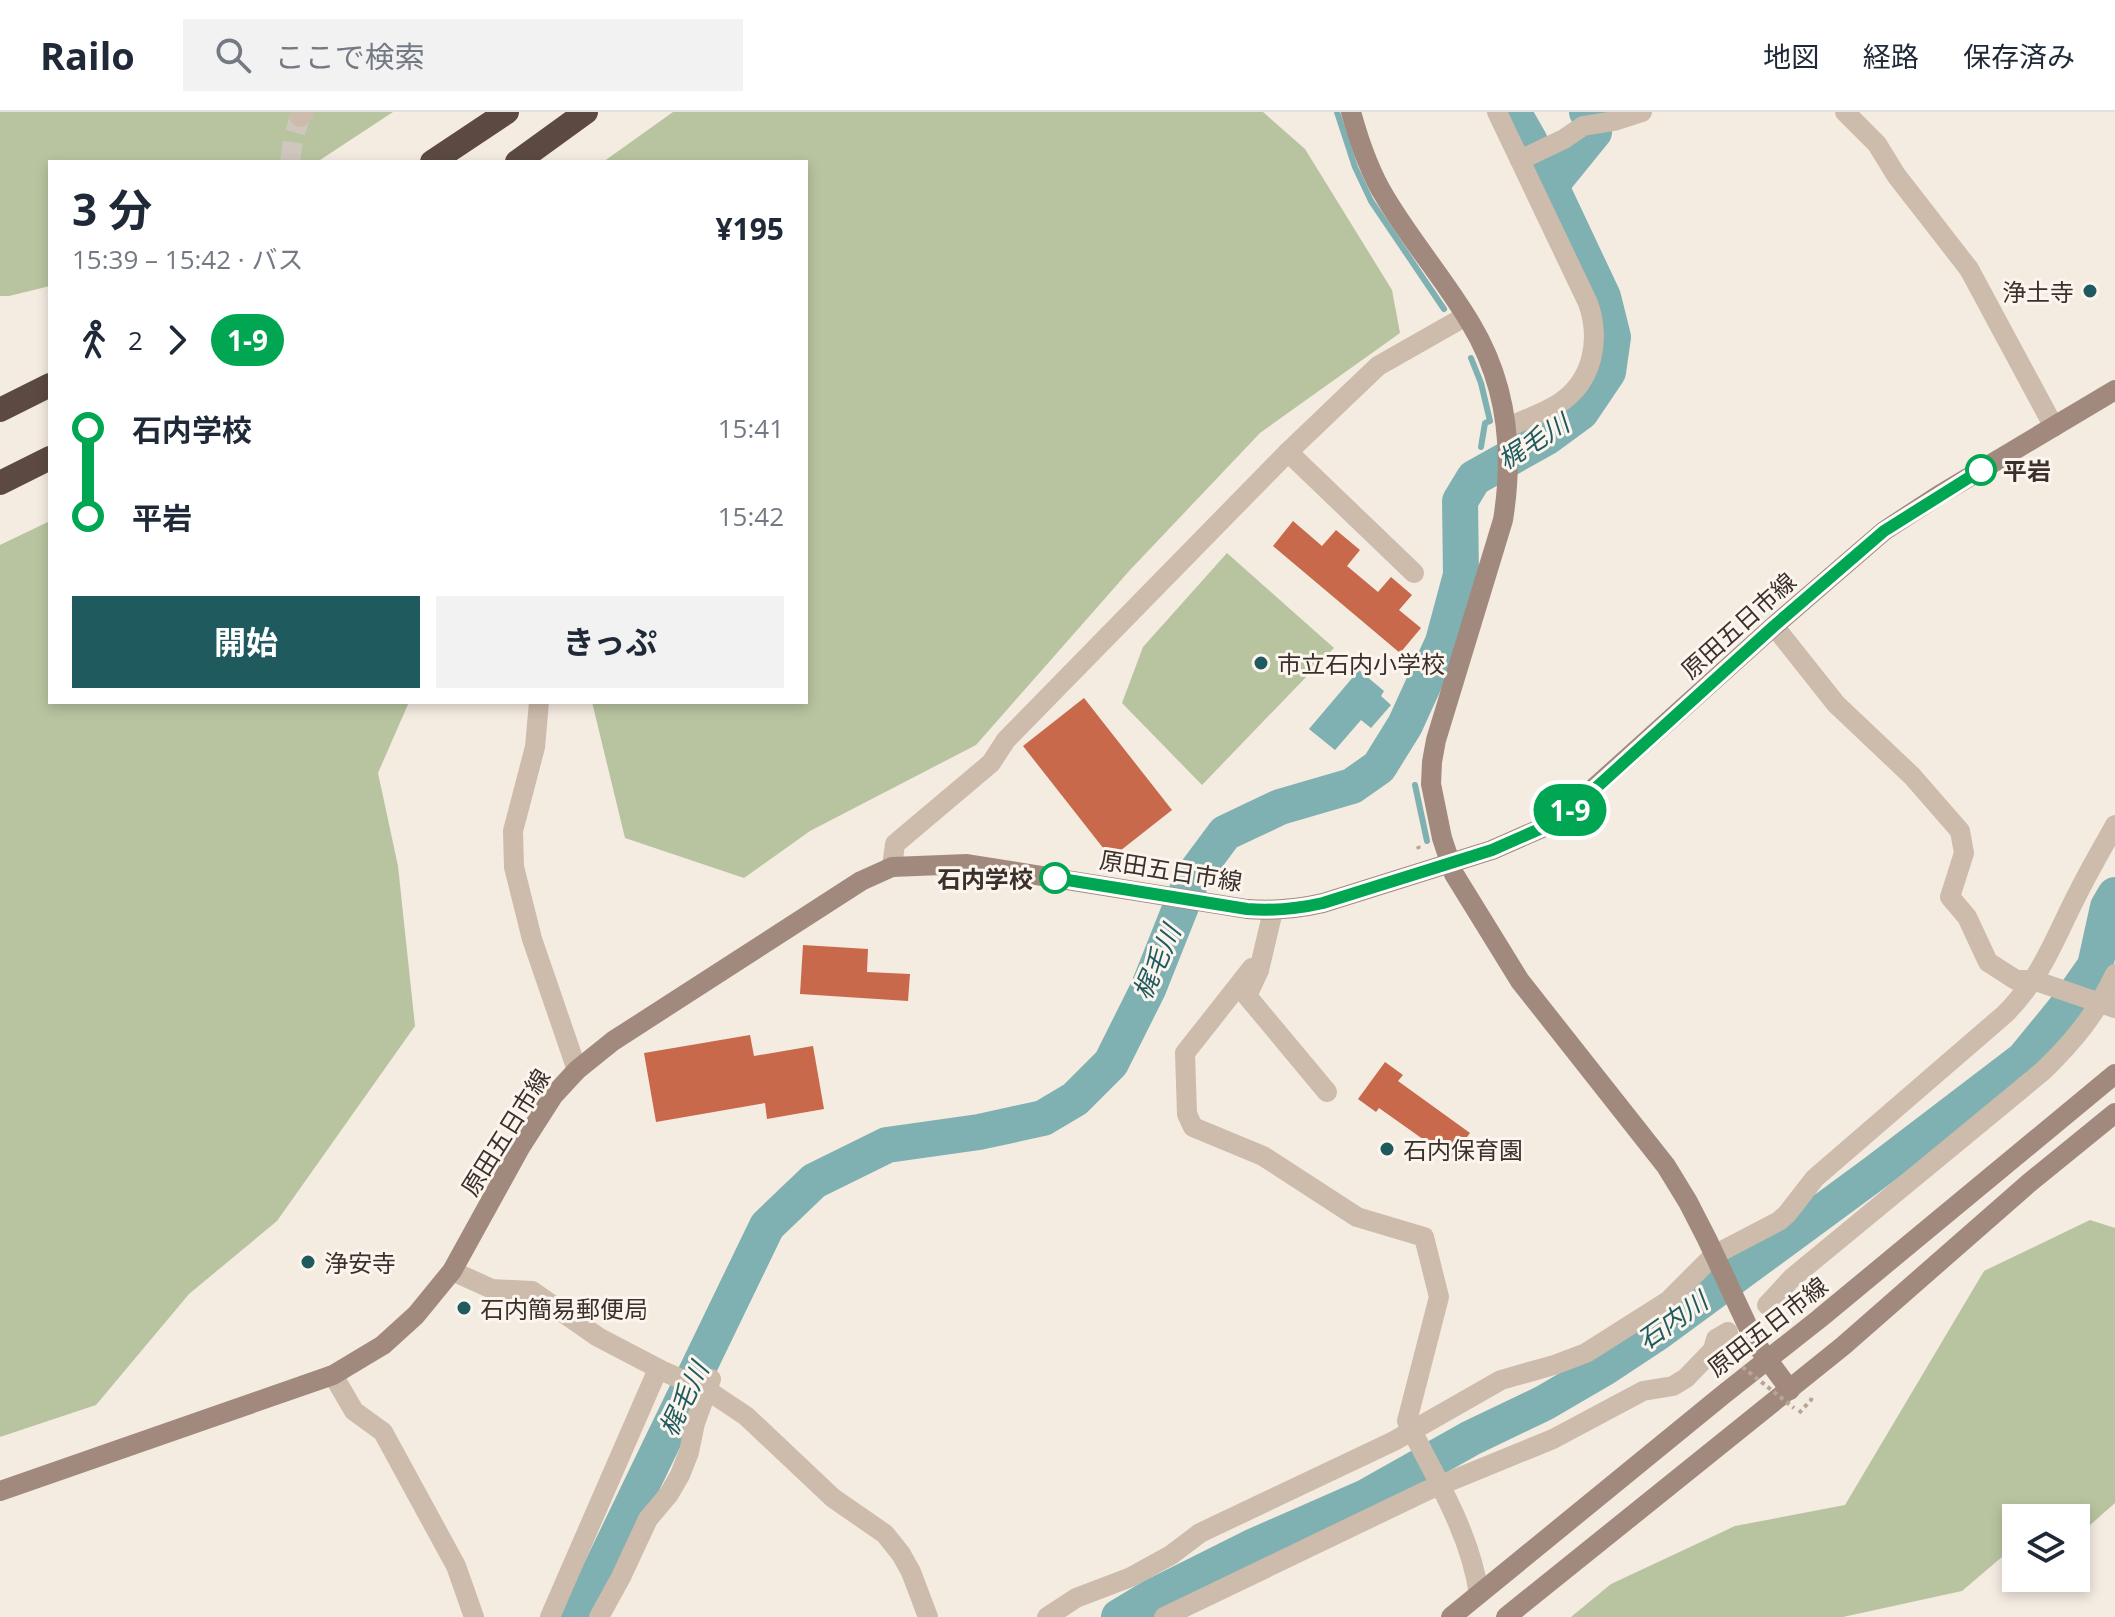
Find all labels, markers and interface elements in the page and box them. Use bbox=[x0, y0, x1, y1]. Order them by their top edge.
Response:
search box bbox=[183, 19, 743, 91]
text: Railo bbox=[40, 29, 135, 81]
icon: search bbox=[211, 33, 255, 77]
text: ここで検索 bbox=[275, 36, 425, 77]
text: 地図 bbox=[1763, 37, 1819, 75]
text: 経路 bbox=[1863, 37, 1919, 75]
text: 保存済み bbox=[1963, 37, 2075, 75]
text: 3 分 bbox=[72, 179, 153, 239]
text: ¥195 bbox=[715, 208, 784, 249]
text: 15:39 – 15:42 · バス bbox=[72, 241, 303, 277]
place label: 浄土寺 bbox=[2002, 275, 2074, 308]
marker: 浄土寺 bbox=[2081, 282, 2099, 300]
icon: walk bbox=[72, 318, 116, 362]
icon: forward bbox=[155, 318, 199, 362]
text: 1-9 bbox=[227, 321, 268, 359]
text: 2 bbox=[128, 322, 143, 358]
water label: 梶毛川 bbox=[1490, 403, 1578, 477]
text: 石内学校 bbox=[132, 409, 252, 450]
text: 15:41 bbox=[718, 410, 784, 446]
place label: 平岩 bbox=[2003, 454, 2051, 487]
marker: 平岩 bbox=[1966, 455, 1996, 485]
text: 平岩 bbox=[132, 497, 192, 538]
text: 15:42 bbox=[718, 498, 784, 534]
street label: 原田五日市線 bbox=[1673, 565, 1803, 685]
button: 開始 bbox=[72, 596, 420, 688]
button: きっぷ bbox=[436, 596, 784, 688]
place label: 市立石内小学校 bbox=[1277, 647, 1445, 680]
marker: 市立石内小学校 bbox=[1252, 654, 1270, 672]
line badge: 1-9 bbox=[1524, 784, 1616, 836]
text: 1-9 bbox=[1549, 791, 1591, 829]
street label: 原田五日市線 bbox=[1097, 842, 1245, 898]
place label: 石内学校 bbox=[937, 862, 1033, 895]
marker: 石内学校 bbox=[1040, 863, 1070, 893]
water label: 梶毛川 bbox=[1124, 916, 1190, 1005]
street label: 原田五日市線 bbox=[453, 1062, 557, 1202]
place label: 石内保育園 bbox=[1403, 1133, 1523, 1166]
marker: 石内保育園 bbox=[1378, 1140, 1396, 1158]
place label: 浄安寺 bbox=[324, 1246, 396, 1279]
marker: 浄安寺 bbox=[299, 1253, 317, 1271]
street label: 原田五日市線 bbox=[1700, 1269, 1834, 1383]
water label: 石内川 bbox=[1630, 1281, 1717, 1357]
place label: 石内簡易郵便局 bbox=[480, 1292, 648, 1325]
marker: 石内簡易郵便局 bbox=[455, 1299, 473, 1317]
water label: 梶毛川 bbox=[650, 1353, 718, 1442]
map controls bbox=[2002, 1504, 2090, 1592]
button: layers bbox=[2002, 1504, 2090, 1592]

